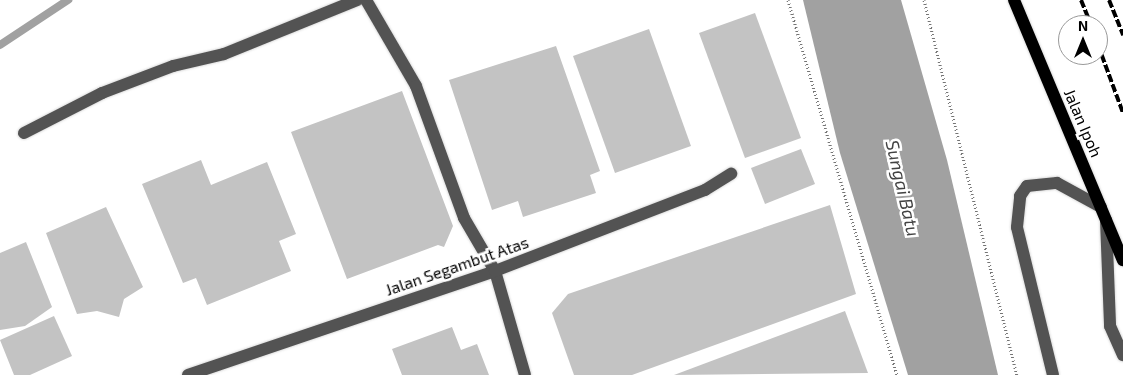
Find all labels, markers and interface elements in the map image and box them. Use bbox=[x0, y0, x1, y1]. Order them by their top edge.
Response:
north arrow bbox=[1058, 15, 1108, 65]
text: N bbox=[1078, 17, 1088, 34]
street label: Jalan Ipoh bbox=[1060, 86, 1106, 160]
water label: Sungai Batu bbox=[881, 138, 925, 238]
street label: Jalan Segambut Atas bbox=[383, 232, 531, 300]

